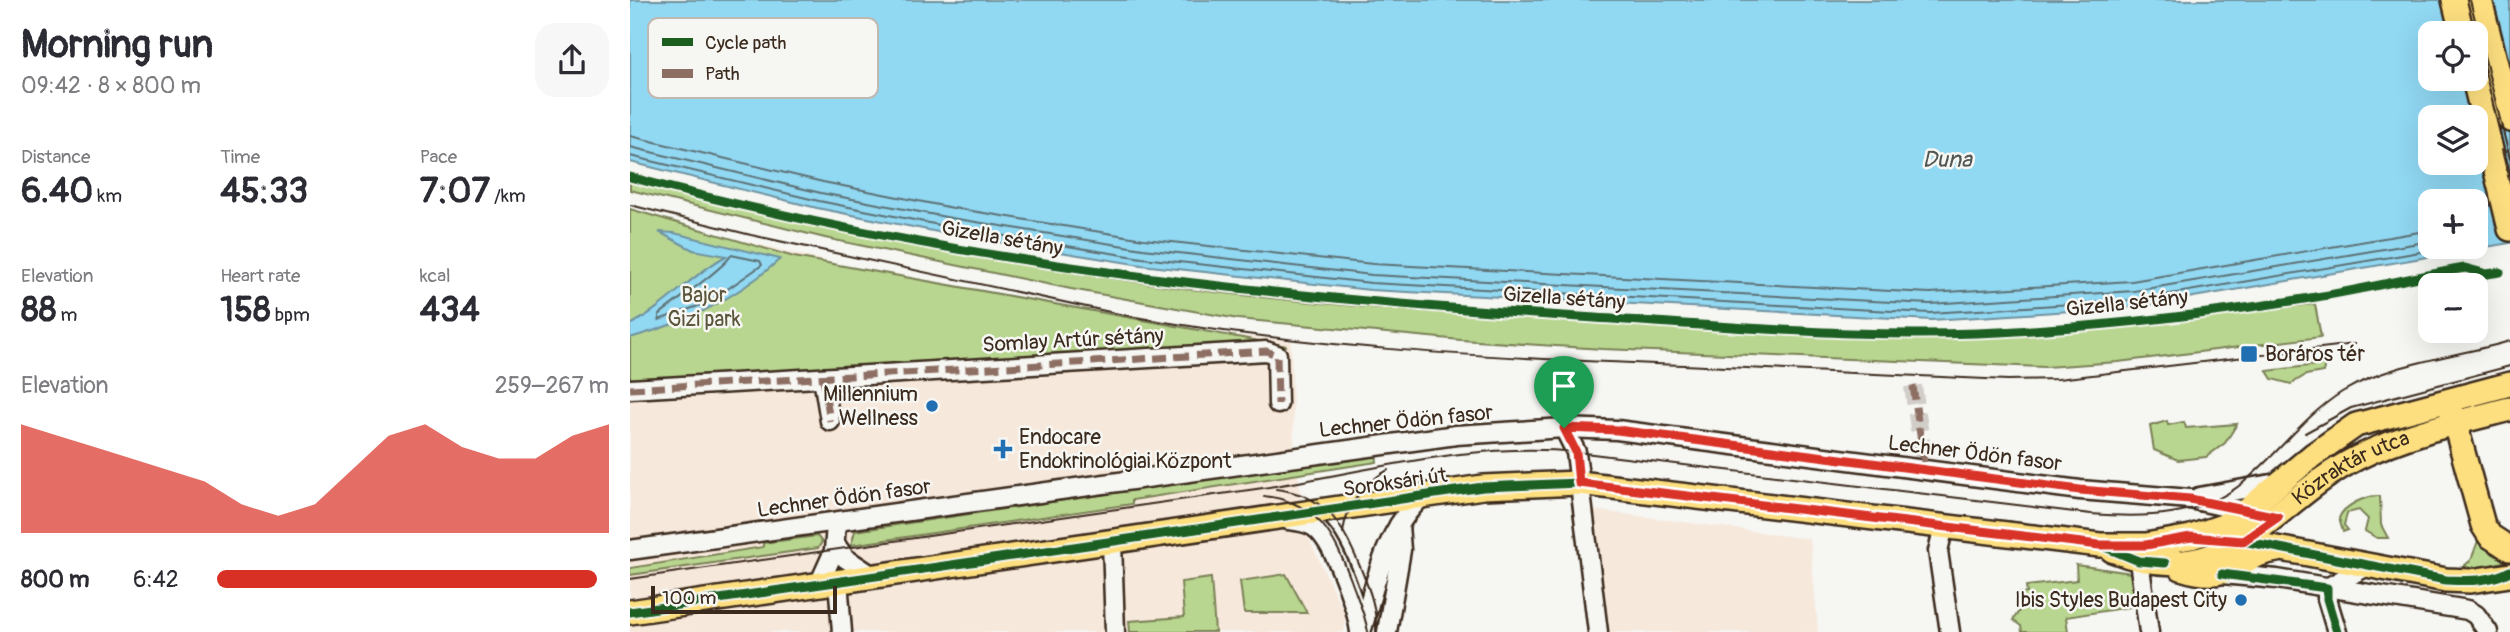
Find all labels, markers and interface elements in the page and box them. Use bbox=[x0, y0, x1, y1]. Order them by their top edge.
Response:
legend bbox=[648, 18, 878, 98]
text: Morning run bbox=[21, 21, 213, 69]
map controls bbox=[2418, 21, 2488, 343]
button: locate bbox=[2418, 21, 2488, 91]
button: share bbox=[535, 23, 609, 97]
text: Cycle path bbox=[705, 31, 786, 55]
text: Path bbox=[705, 62, 740, 86]
text: 09:42 · 8 × 800 m bbox=[21, 71, 201, 100]
button: layers bbox=[2418, 105, 2488, 175]
text: Distance bbox=[21, 145, 90, 169]
text: Time bbox=[220, 145, 260, 169]
text: Pace bbox=[420, 145, 457, 169]
water label: Duna bbox=[1922, 145, 1973, 174]
text: 6.40 bbox=[21, 169, 93, 213]
text: 45:33 bbox=[220, 169, 308, 213]
text: 7:07 bbox=[420, 169, 490, 213]
text: km bbox=[93, 184, 122, 208]
text: /km bbox=[490, 184, 526, 208]
button: + bbox=[2418, 189, 2488, 259]
street label: Gizella sétány bbox=[939, 215, 1065, 262]
text: Elevation bbox=[21, 264, 93, 288]
text: Heart rate bbox=[220, 264, 300, 288]
text: kcal bbox=[420, 264, 451, 288]
button: − bbox=[2418, 273, 2488, 343]
street label: Gizella sétány bbox=[1502, 281, 1626, 316]
park label: Bajor Gizi park bbox=[668, 282, 741, 333]
street label: Gizella sétány bbox=[2065, 284, 2189, 323]
text: 88 bbox=[21, 288, 56, 332]
text: 158 bbox=[220, 288, 271, 332]
text: 434 bbox=[420, 288, 480, 332]
text: m bbox=[56, 303, 77, 327]
text: bpm bbox=[271, 303, 310, 327]
street label: Somlay Artúr sétány bbox=[982, 322, 1164, 359]
place label: Boráros tér bbox=[2265, 341, 2365, 368]
marker: Boráros tér bbox=[2239, 344, 2259, 364]
pin bbox=[1534, 356, 1594, 428]
icon: arrive bbox=[1545, 367, 1583, 405]
text: Elevation bbox=[21, 371, 109, 400]
text: 259–267 m bbox=[495, 371, 609, 400]
place label: Millennium Wellness bbox=[823, 381, 919, 432]
marker: Millennium Wellness bbox=[924, 398, 940, 414]
street label: Lechner Ödön fasor bbox=[1318, 399, 1495, 444]
place label: Endocare Endokrinológiai Központ bbox=[1019, 424, 1232, 475]
street label: Közraktár utca bbox=[2287, 425, 2413, 511]
street label: Lechner Ödön fasor bbox=[1886, 429, 2064, 478]
marker: Endocare Endokrinológiai Központ bbox=[993, 439, 1013, 459]
street label: Soroksári út bbox=[1341, 462, 1449, 503]
street label: Lechner Ödön fasor bbox=[756, 473, 933, 524]
text: 800 m bbox=[21, 565, 89, 594]
text: 6:42 bbox=[133, 565, 179, 594]
scale bar bbox=[651, 583, 836, 615]
text: 100 m bbox=[662, 586, 716, 610]
place label: Ibis Styles Budapest City bbox=[2015, 587, 2227, 614]
marker: Ibis Styles Budapest City bbox=[2233, 592, 2249, 608]

